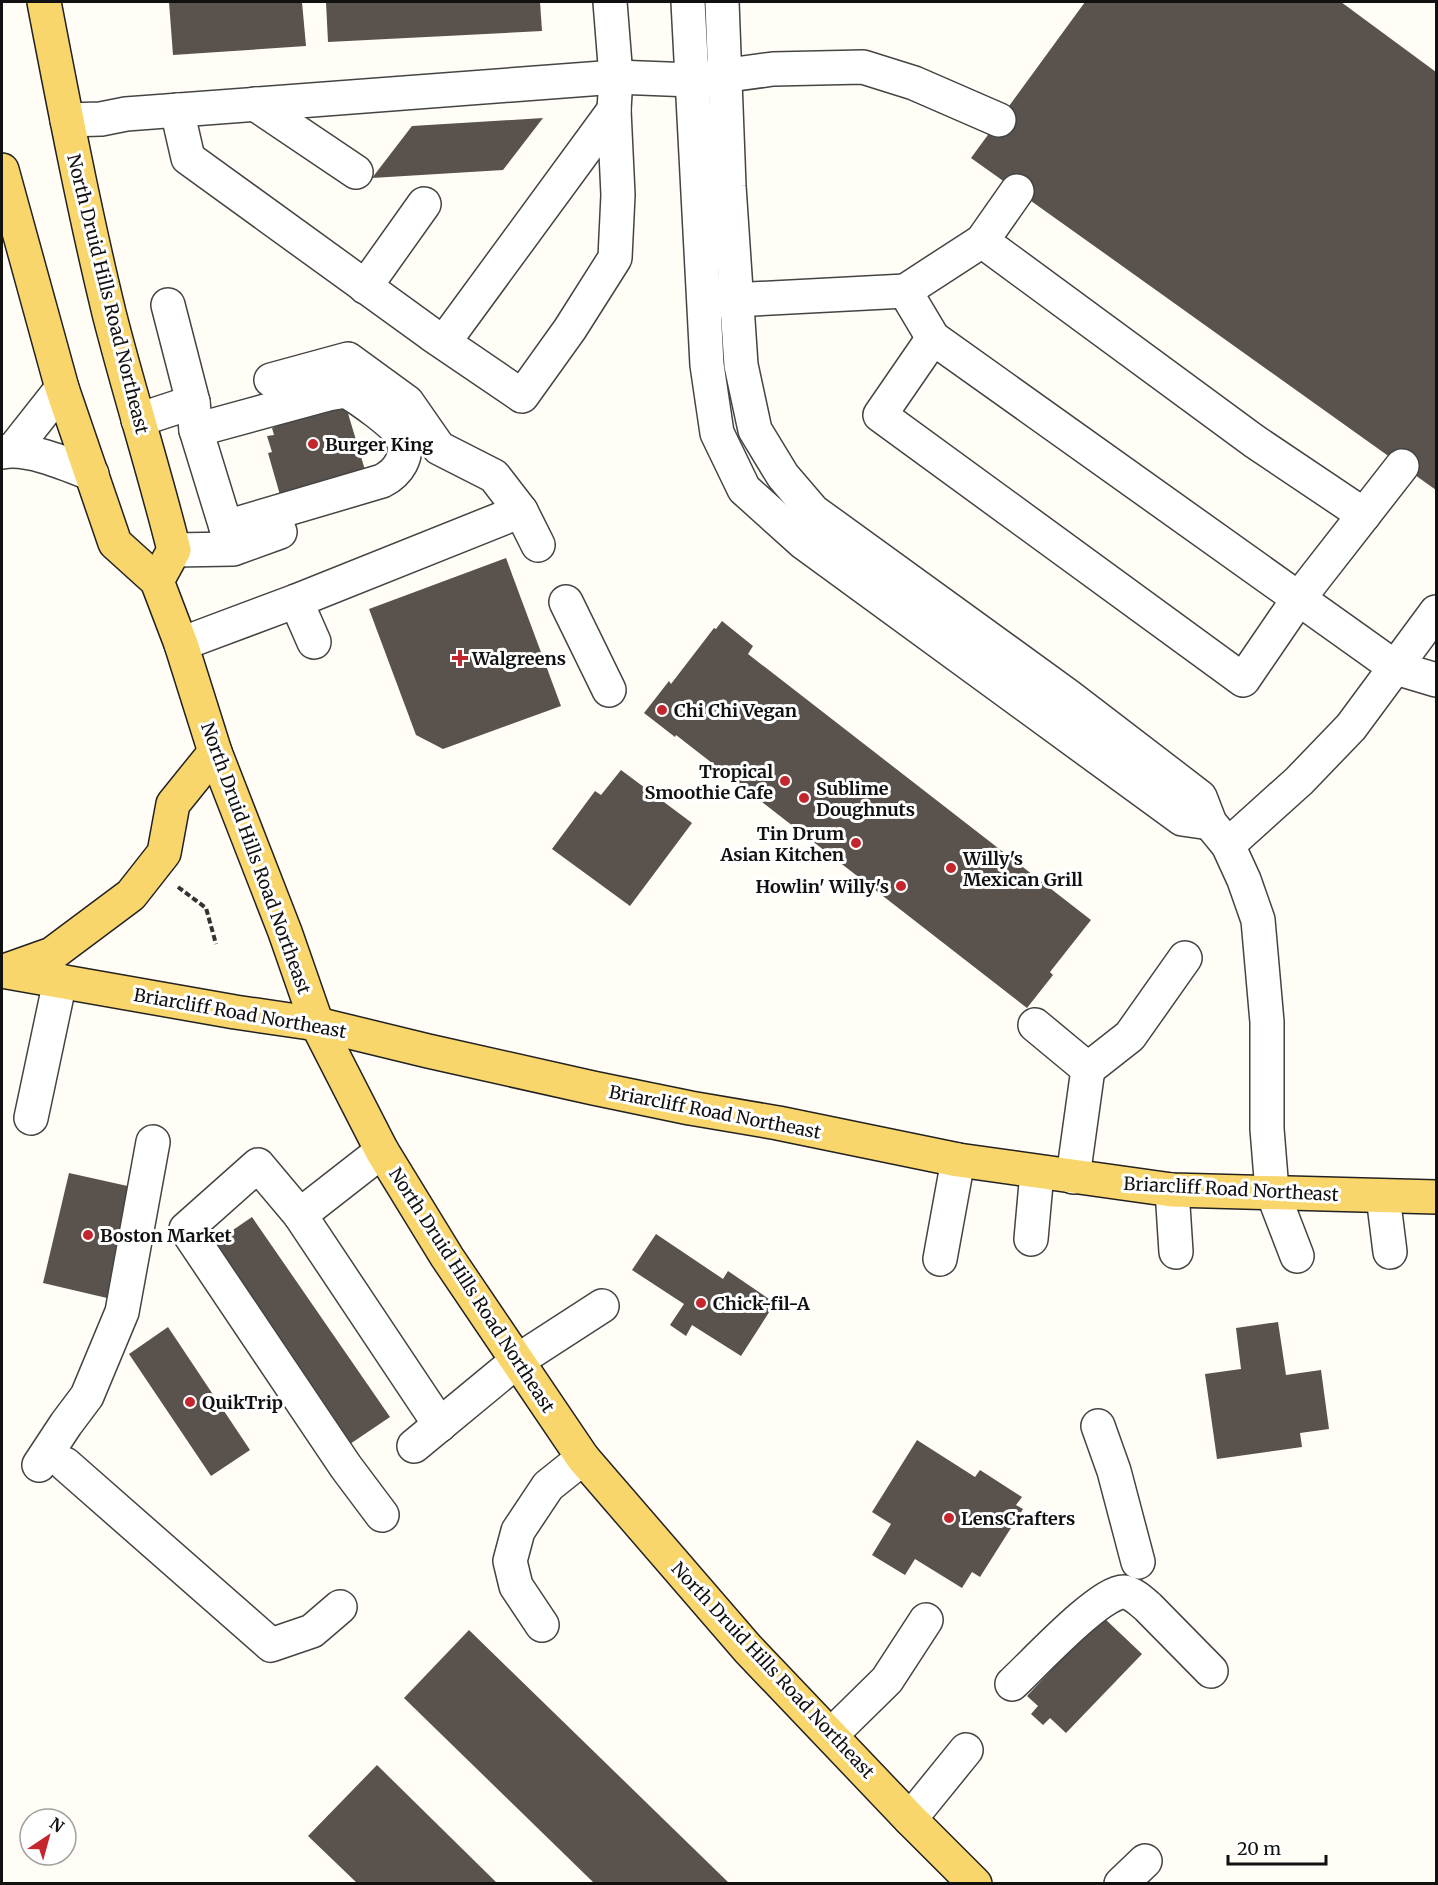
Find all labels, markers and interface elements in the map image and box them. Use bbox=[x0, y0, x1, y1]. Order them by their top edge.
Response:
street label: North Druid Hills Road Northeast bbox=[62, 152, 154, 436]
place label: Burger King bbox=[325, 433, 433, 456]
marker: Burger King bbox=[306, 437, 320, 451]
place label: Walgreens bbox=[471, 647, 566, 670]
marker: Walgreens bbox=[453, 651, 467, 665]
place label: Chi Chi Vegan bbox=[674, 699, 797, 722]
marker: Chi Chi Vegan bbox=[655, 703, 669, 717]
street label: North Druid Hills Road Northeast bbox=[196, 719, 316, 997]
place label: Tropical Smoothie Cafe bbox=[645, 760, 773, 804]
marker: Tropical Smoothie Cafe bbox=[778, 774, 792, 788]
place label: Sublime Doughnuts bbox=[816, 777, 915, 821]
marker: Sublime Doughnuts bbox=[797, 791, 811, 805]
place label: Tin Drum Asian Kitchen bbox=[719, 822, 844, 866]
marker: Tin Drum Asian Kitchen bbox=[849, 836, 863, 850]
place label: Willy's Mexican Grill bbox=[962, 847, 1083, 891]
marker: Willy's Mexican Grill bbox=[944, 861, 958, 875]
place label: Howlin' Willy's bbox=[755, 875, 889, 898]
marker: Howlin' Willy's bbox=[894, 879, 908, 893]
street label: Briarcliff Road Northeast bbox=[132, 983, 348, 1043]
street label: Briarcliff Road Northeast bbox=[607, 1080, 823, 1144]
street label: North Druid Hills Road Northeast bbox=[384, 1163, 560, 1417]
street label: Briarcliff Road Northeast bbox=[1123, 1172, 1339, 1206]
place label: Boston Market bbox=[100, 1224, 233, 1247]
marker: Boston Market bbox=[81, 1228, 95, 1242]
place label: Chick-fil-A bbox=[713, 1292, 810, 1315]
marker: Chick-fil-A bbox=[694, 1296, 708, 1310]
place label: QuikTrip bbox=[202, 1391, 283, 1414]
marker: QuikTrip bbox=[183, 1395, 197, 1409]
place label: LensCrafters bbox=[961, 1507, 1075, 1530]
marker: LensCrafters bbox=[942, 1511, 956, 1525]
street label: North Druid Hills Road Northeast bbox=[667, 1557, 879, 1783]
north arrow bbox=[18, 1807, 78, 1867]
text: N bbox=[46, 1813, 68, 1837]
scale bar bbox=[1228, 1828, 1326, 1866]
text: 20 m bbox=[1237, 1837, 1281, 1860]

